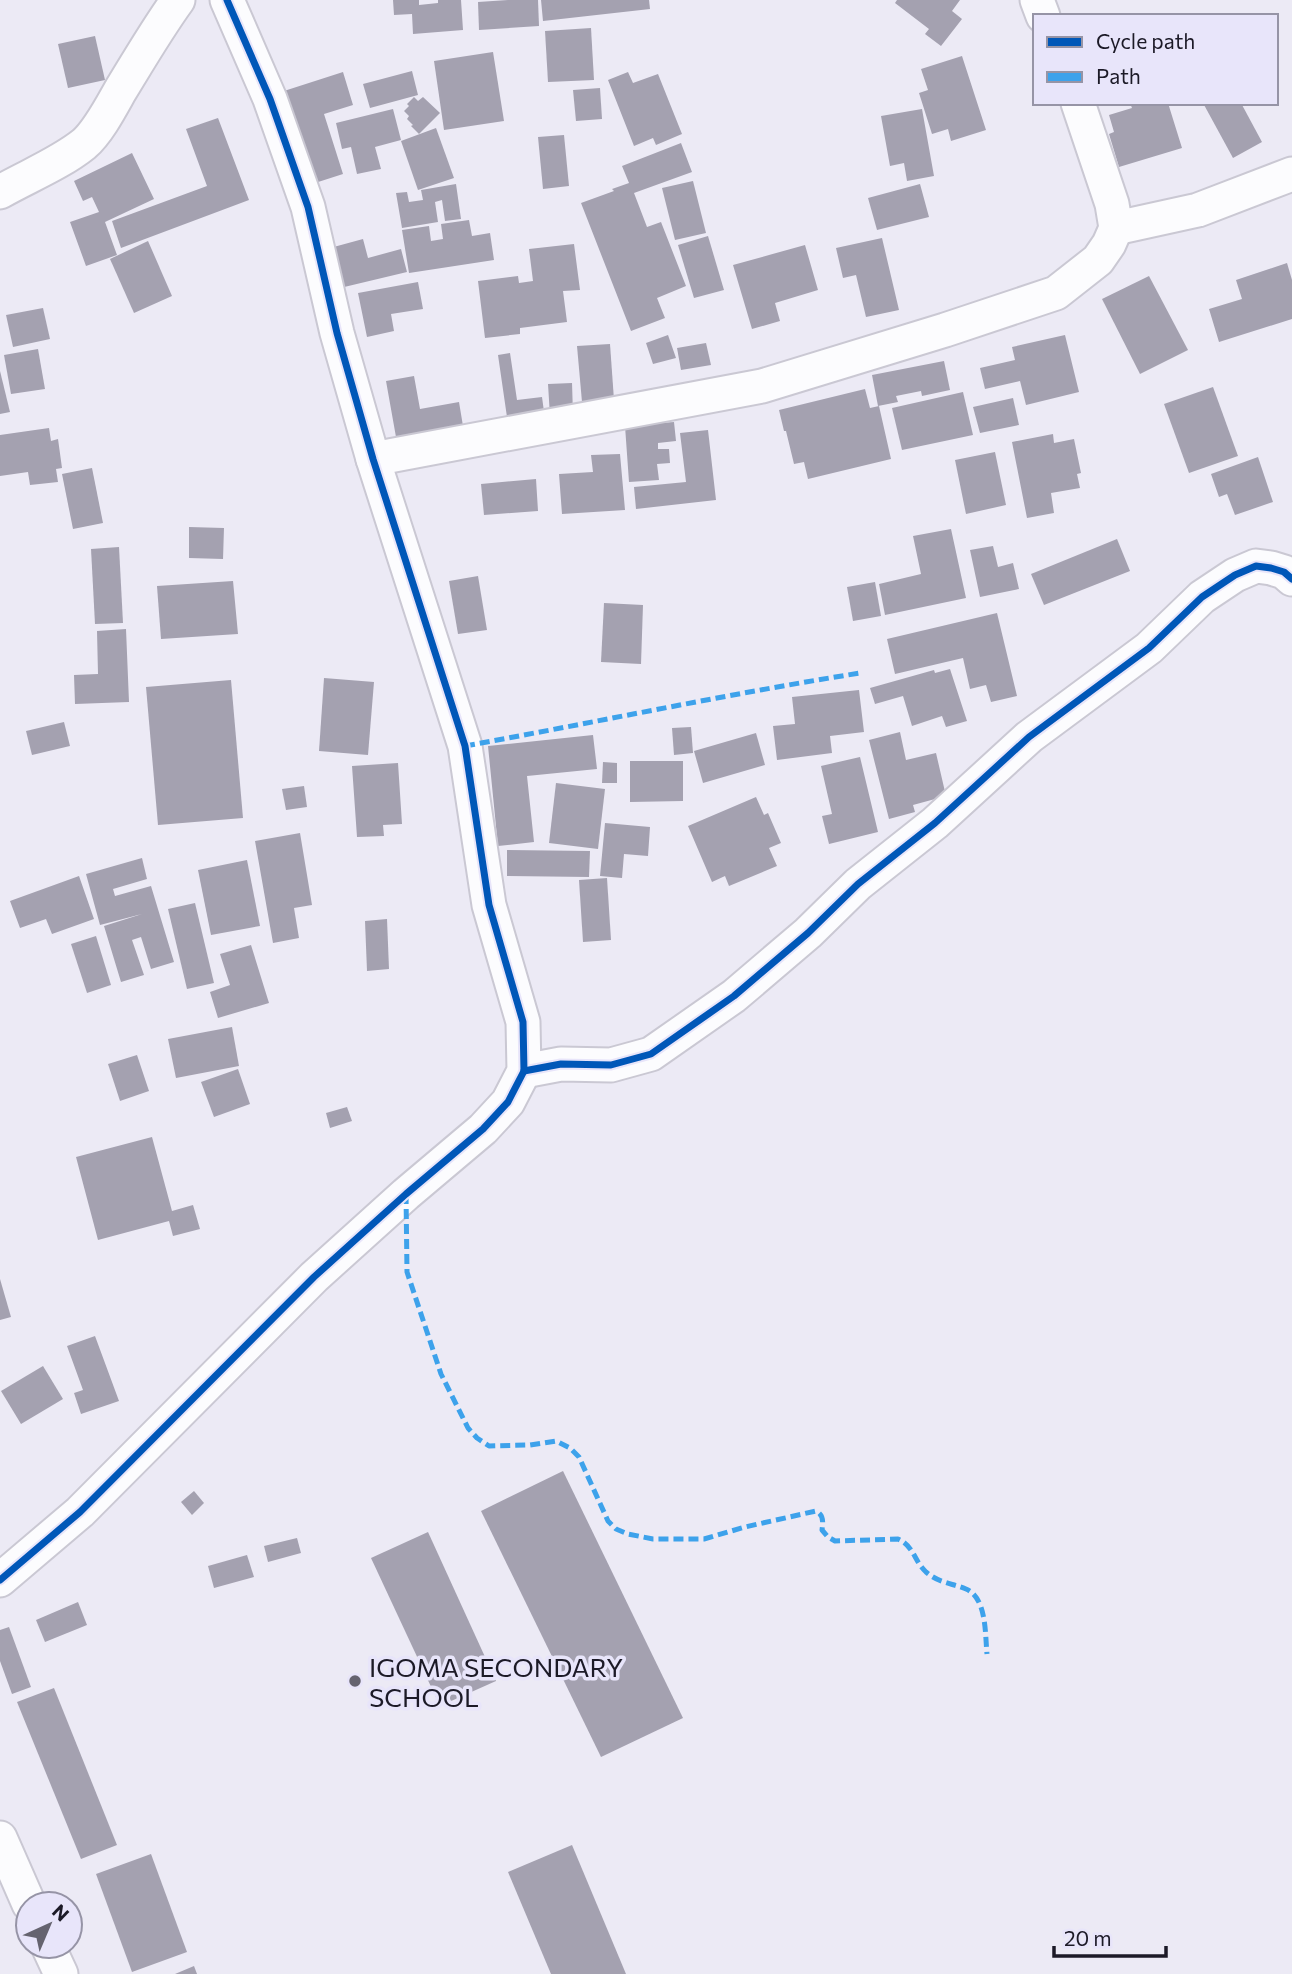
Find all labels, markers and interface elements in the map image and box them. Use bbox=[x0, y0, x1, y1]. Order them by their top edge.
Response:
legend bbox=[1033, 14, 1278, 105]
text: Cycle path bbox=[1096, 28, 1195, 53]
text: Path bbox=[1096, 63, 1141, 88]
place label: IGOMA SECONDARY SCHOOL bbox=[369, 1651, 623, 1712]
marker: IGOMA SECONDARY SCHOOL bbox=[347, 1673, 363, 1689]
north arrow bbox=[14, 1890, 84, 1960]
text: N bbox=[48, 1899, 74, 1926]
scale bar bbox=[1054, 1914, 1166, 1958]
text: 20 m bbox=[1064, 1925, 1112, 1950]

